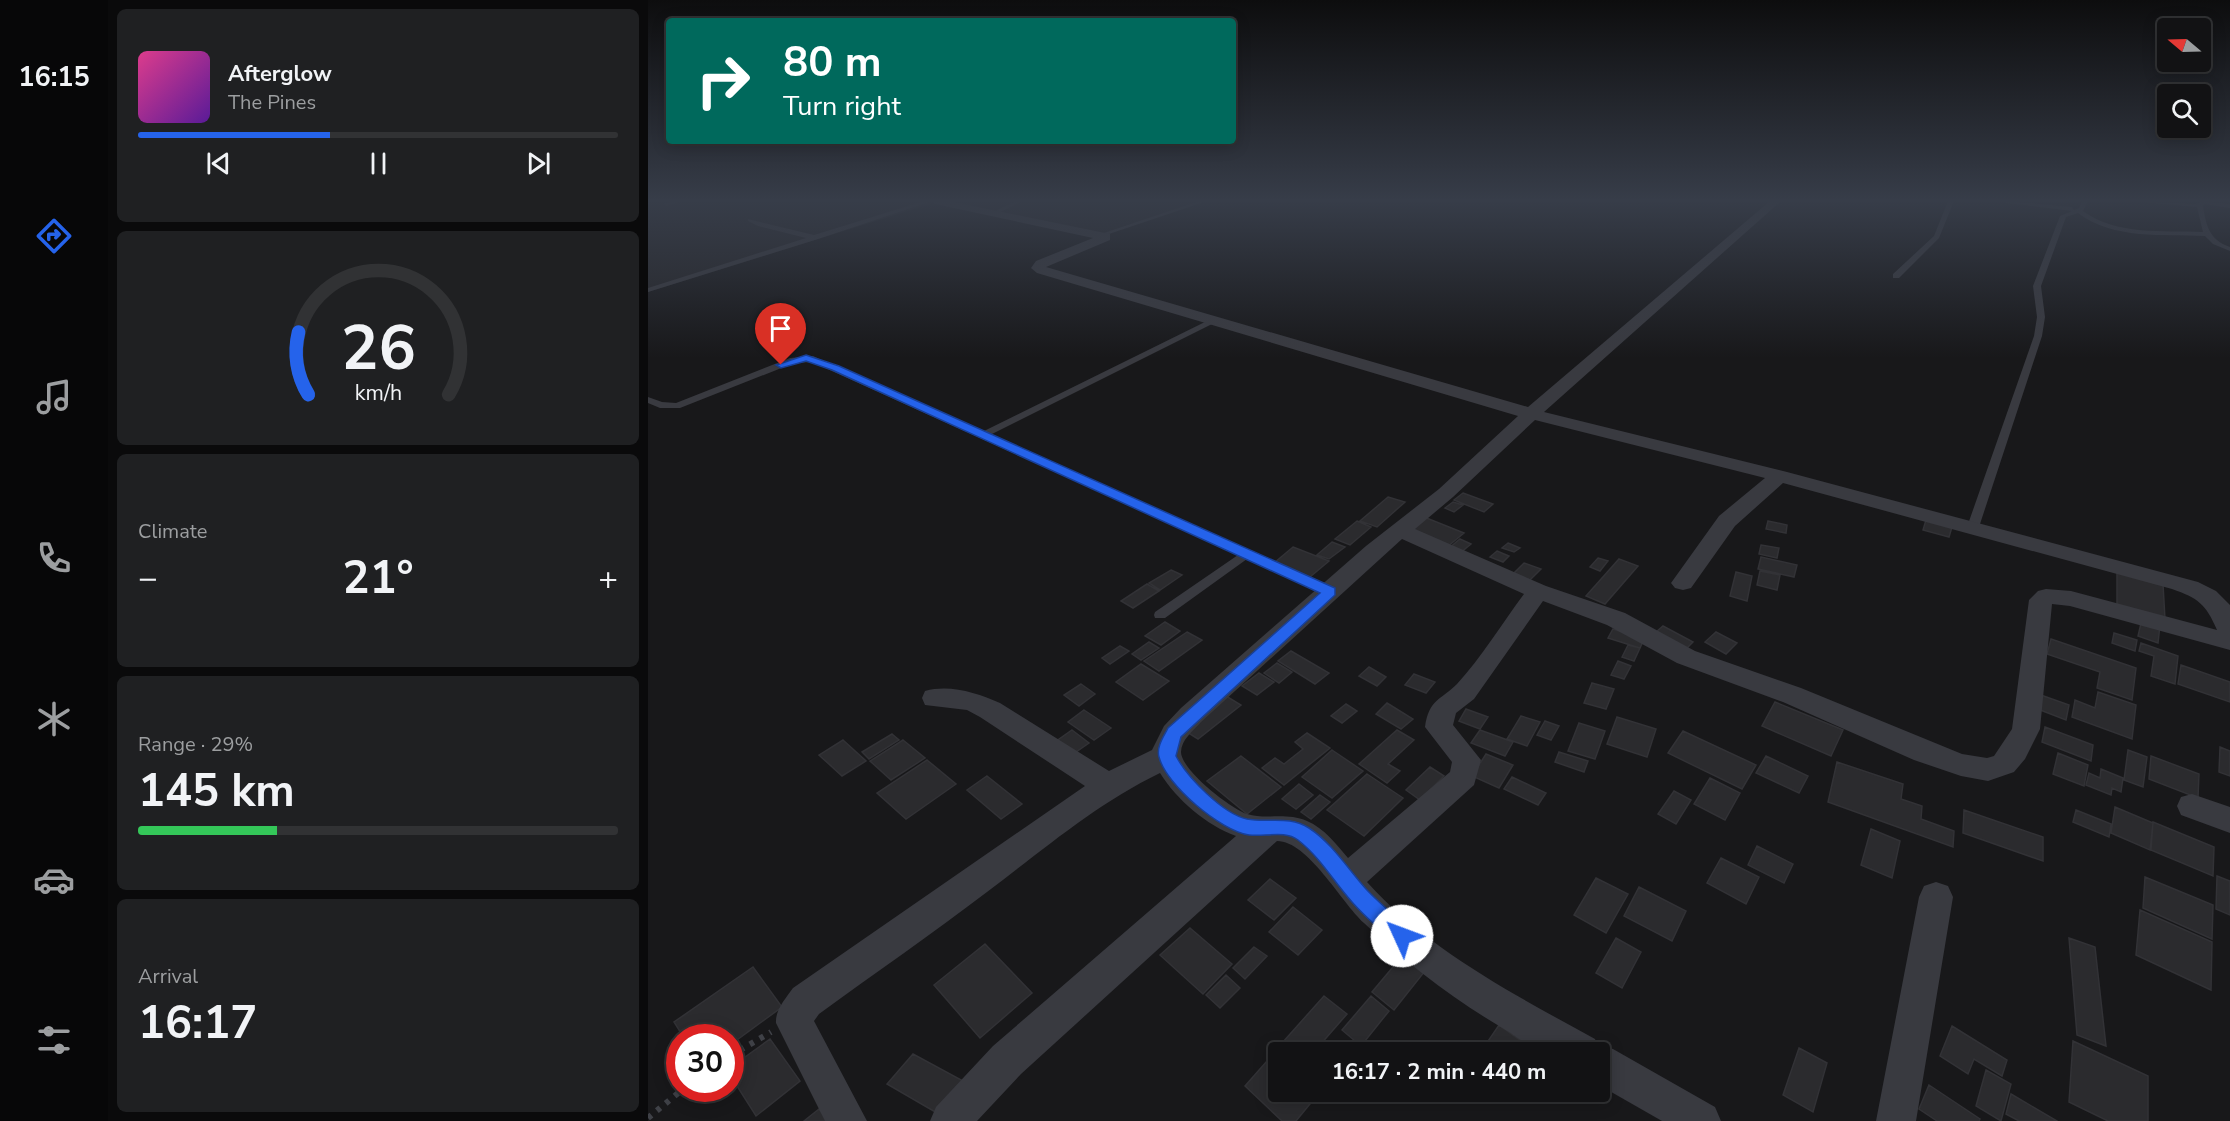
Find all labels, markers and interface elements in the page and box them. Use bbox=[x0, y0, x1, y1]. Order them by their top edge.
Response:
north arrow bbox=[2157, 18, 2211, 72]
map controls bbox=[2157, 18, 2211, 138]
text: 80 m bbox=[783, 34, 882, 91]
icon: right bbox=[684, 42, 762, 120]
text: 16:15 bbox=[18, 59, 90, 96]
text: Afterglow bbox=[228, 59, 332, 89]
button: search bbox=[2157, 84, 2211, 138]
text: Turn right bbox=[783, 88, 901, 125]
text: The Pines bbox=[228, 89, 316, 116]
icon: previous bbox=[202, 147, 235, 180]
icon: pause bbox=[362, 147, 395, 180]
icon: next bbox=[522, 147, 555, 180]
icon: directions bbox=[33, 215, 75, 257]
pin bbox=[755, 303, 806, 365]
text: 26 bbox=[341, 306, 415, 391]
icon: arrive bbox=[764, 312, 797, 345]
icon: music bbox=[33, 376, 75, 418]
text: km/h bbox=[354, 379, 402, 409]
text: Climate bbox=[138, 518, 207, 545]
icon: phone bbox=[33, 537, 75, 579]
text: 21° bbox=[342, 548, 414, 609]
text: − bbox=[138, 556, 158, 601]
text: + bbox=[598, 556, 618, 601]
icon: climate bbox=[33, 698, 75, 740]
text: Range · 29% bbox=[138, 731, 253, 758]
text: 145 km bbox=[138, 761, 295, 822]
icon: car bbox=[33, 859, 75, 901]
position arrow bbox=[1370, 904, 1434, 968]
text: Arrival bbox=[138, 963, 198, 990]
text: 16:17 bbox=[138, 993, 257, 1054]
icon: filters bbox=[33, 1019, 75, 1061]
speed limit sign: 30 bbox=[666, 1024, 744, 1102]
text: 16:17 · 2 min · 440 m bbox=[1332, 1057, 1546, 1087]

